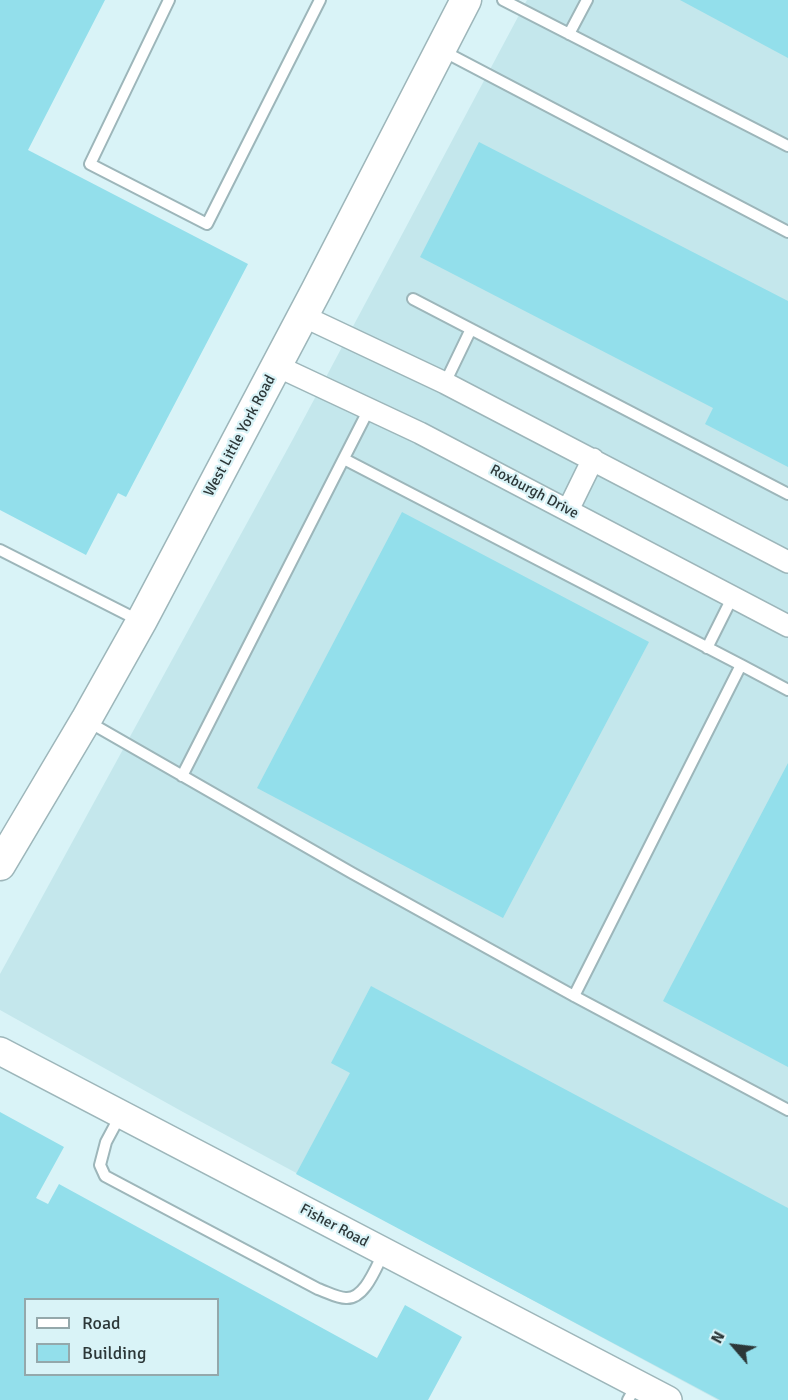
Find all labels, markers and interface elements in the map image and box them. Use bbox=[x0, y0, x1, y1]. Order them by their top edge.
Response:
street label: West Little York Road bbox=[200, 372, 280, 500]
street label: Roxburgh Drive bbox=[487, 461, 581, 523]
street label: Fisher Road bbox=[297, 1200, 371, 1252]
legend bbox=[24, 1298, 219, 1376]
text: Road bbox=[82, 1312, 121, 1334]
north arrow bbox=[704, 1316, 764, 1376]
text: N bbox=[707, 1328, 730, 1347]
text: Building bbox=[82, 1342, 146, 1364]

